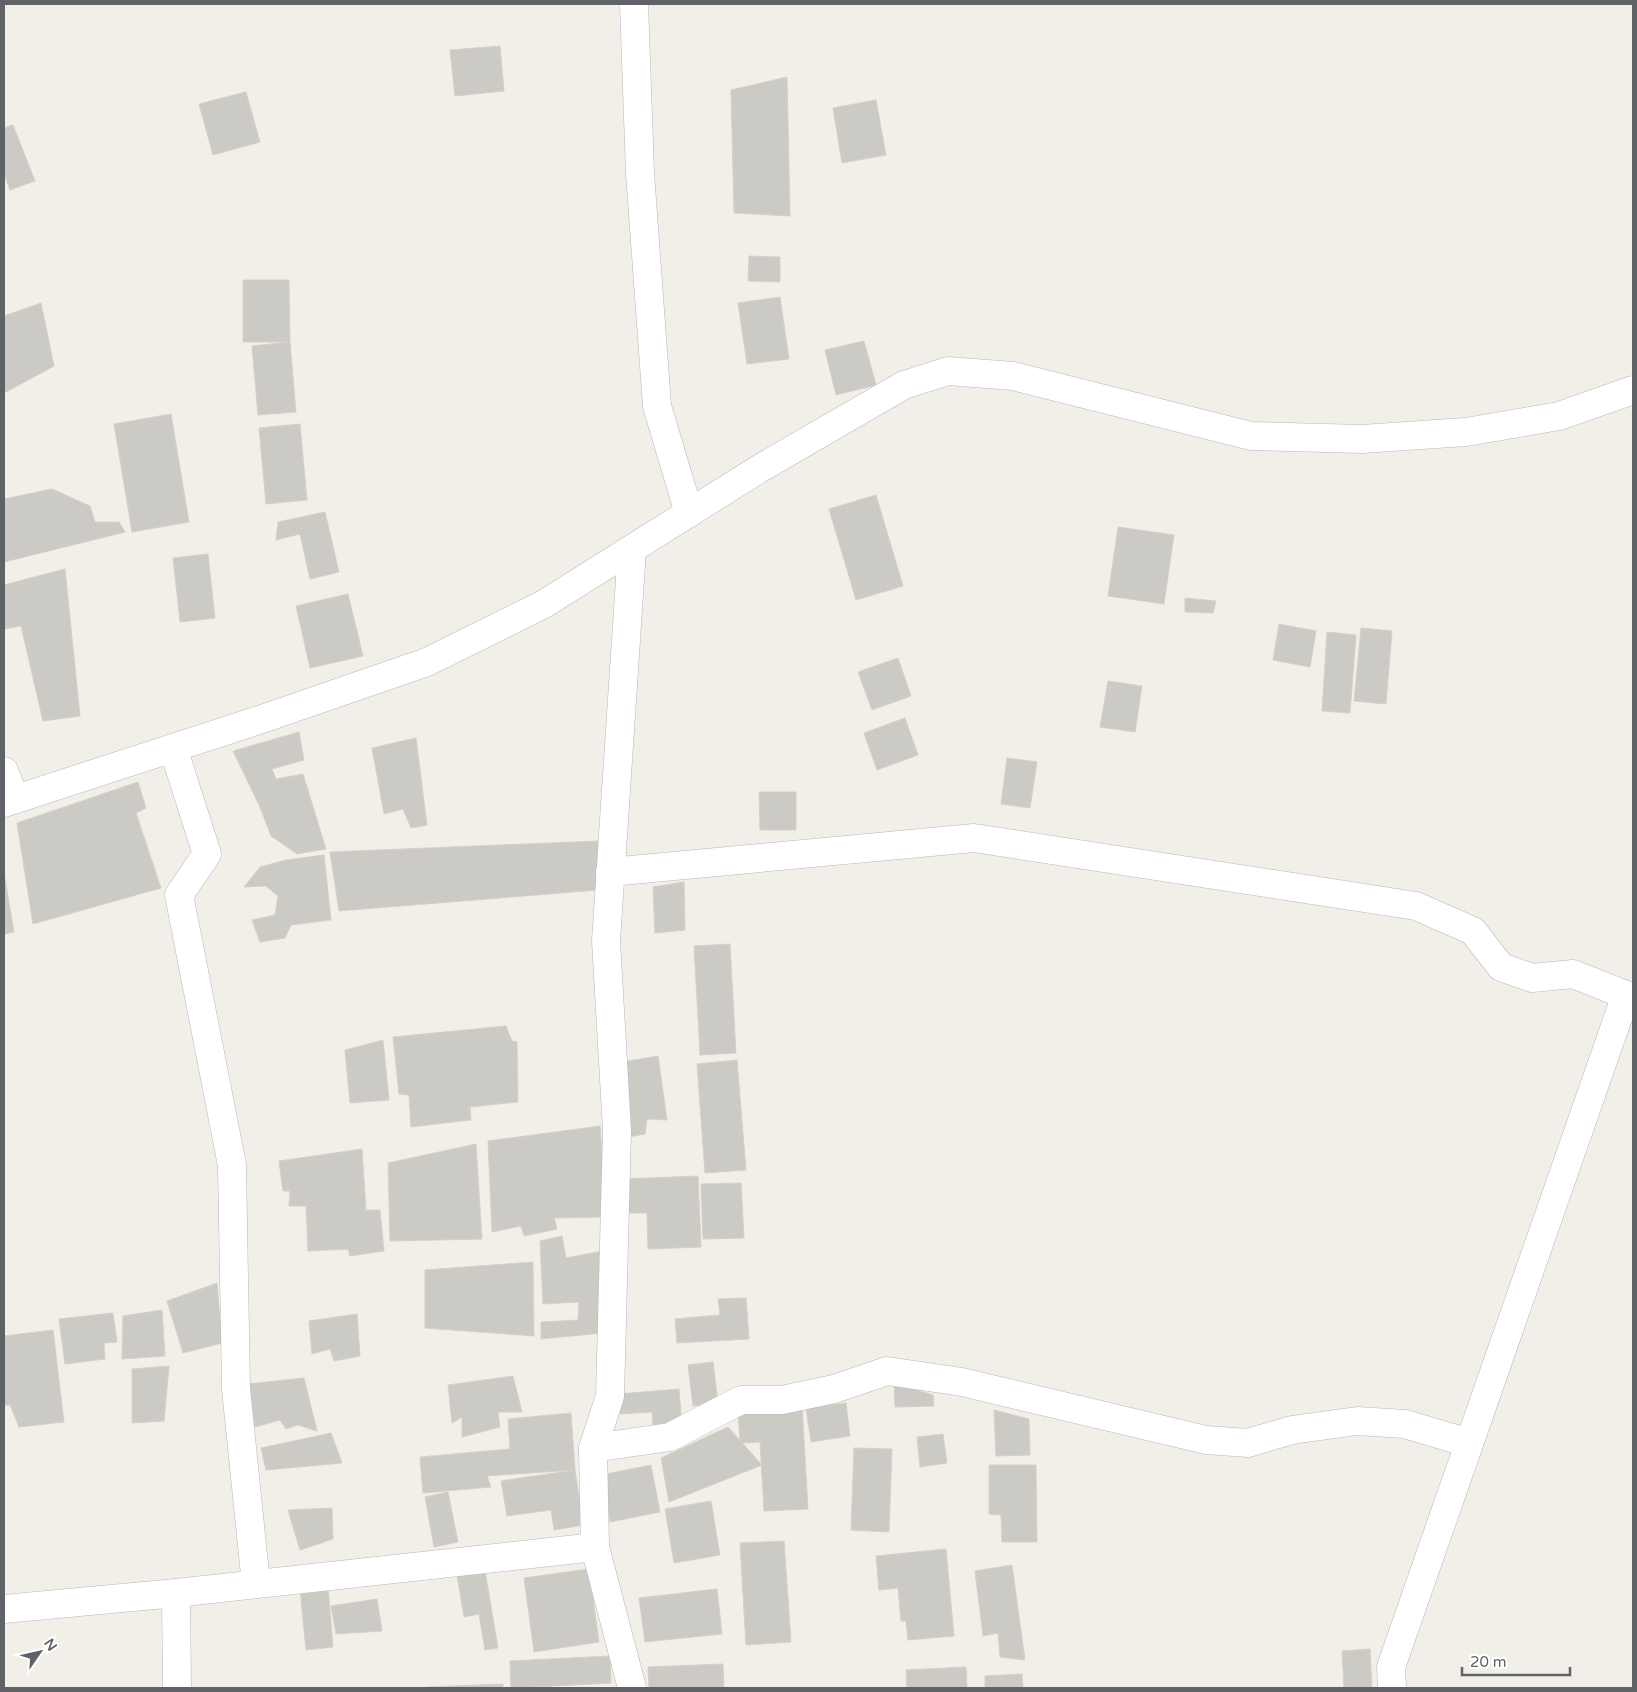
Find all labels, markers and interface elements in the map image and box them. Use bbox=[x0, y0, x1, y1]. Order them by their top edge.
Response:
north arrow bbox=[15, 1627, 65, 1677]
text: N bbox=[40, 1636, 61, 1654]
scale bar bbox=[1462, 1644, 1570, 1676]
text: 20 m bbox=[1470, 1653, 1507, 1671]

